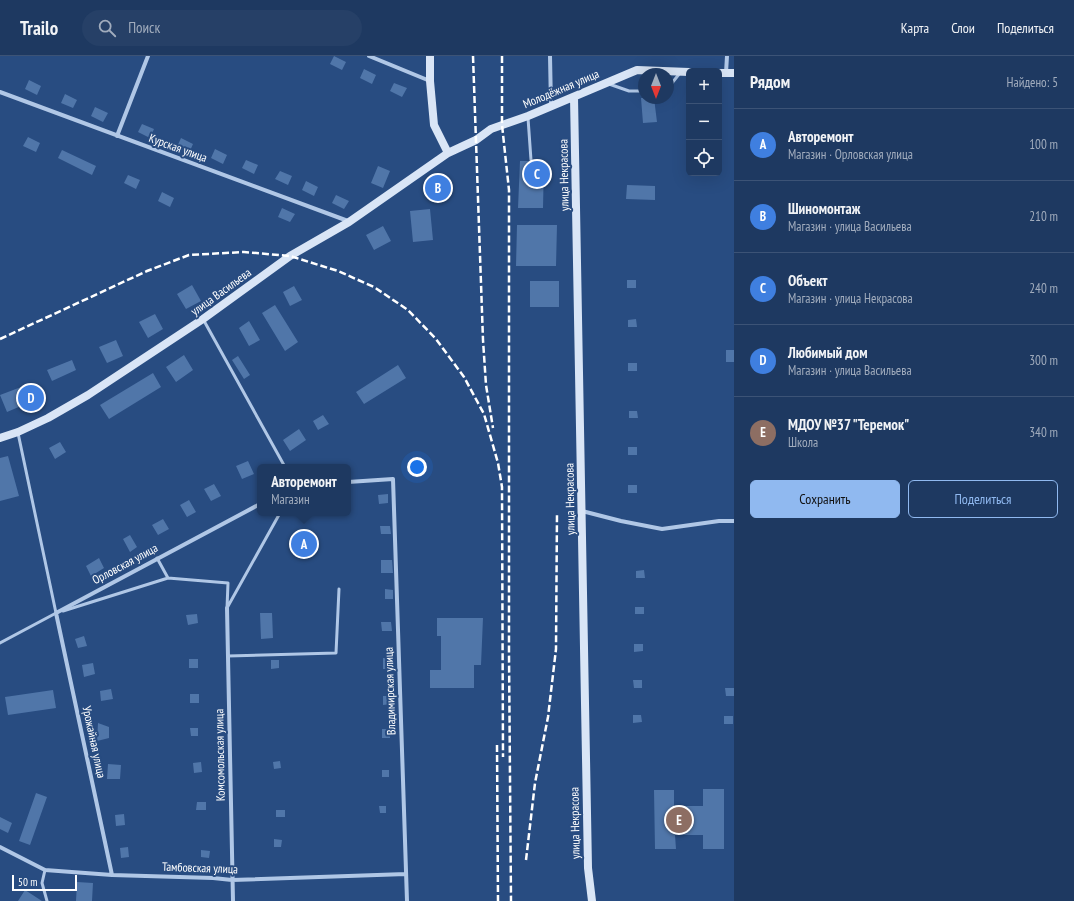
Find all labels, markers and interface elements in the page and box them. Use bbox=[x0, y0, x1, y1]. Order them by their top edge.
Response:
search box bbox=[82, 10, 362, 46]
text: Trailo bbox=[20, 16, 58, 40]
icon: search bbox=[96, 17, 118, 39]
text: Поиск bbox=[128, 18, 160, 37]
text: Карта bbox=[901, 19, 929, 37]
text: Слои bbox=[951, 19, 975, 37]
text: Поделиться bbox=[997, 19, 1054, 37]
street label: Молодёжная улица bbox=[520, 66, 601, 111]
north arrow bbox=[638, 68, 674, 104]
map controls bbox=[686, 68, 722, 176]
button: + bbox=[686, 68, 722, 104]
text: Рядом bbox=[750, 71, 790, 93]
text: Найдено: 5 bbox=[1007, 74, 1058, 91]
button: − bbox=[686, 104, 722, 140]
text: Авторемонт bbox=[788, 127, 854, 146]
street label: Курская улица bbox=[147, 130, 210, 165]
text: A bbox=[760, 136, 766, 153]
text: 100 m bbox=[1029, 136, 1058, 153]
street label: улица Некрасова bbox=[555, 139, 572, 211]
button: locate bbox=[686, 140, 722, 176]
text: Магазин · Орловская улица bbox=[788, 146, 913, 163]
pin: C bbox=[524, 159, 550, 189]
pin: B bbox=[425, 173, 451, 203]
text: Шиномонтаж bbox=[788, 199, 860, 218]
text: B bbox=[760, 208, 766, 225]
text: 210 m bbox=[1029, 208, 1058, 225]
text: Магазин · улица Васильева bbox=[788, 218, 912, 235]
street label: улица Васильева bbox=[188, 265, 254, 319]
text: Объект bbox=[788, 271, 827, 290]
text: C bbox=[760, 280, 766, 297]
text: 240 m bbox=[1029, 280, 1058, 297]
text: Магазин · улица Некрасова bbox=[788, 290, 913, 307]
text: Любимый дом bbox=[788, 343, 868, 362]
text: D bbox=[760, 352, 766, 369]
text: 300 m bbox=[1029, 352, 1058, 369]
text: Магазин · улица Васильева bbox=[788, 362, 912, 379]
pin: D bbox=[18, 383, 44, 413]
text: МДОУ №37 "Теремок" bbox=[788, 415, 909, 434]
text: E bbox=[760, 424, 766, 441]
text: 340 m bbox=[1029, 424, 1058, 441]
text: Школа bbox=[788, 434, 818, 451]
your location bbox=[407, 457, 427, 477]
street label: улица Некрасова bbox=[561, 463, 578, 535]
popup bbox=[257, 464, 351, 516]
text: Авторемонт bbox=[271, 472, 337, 491]
button: Сохранить bbox=[750, 480, 900, 518]
button: Поделиться bbox=[908, 480, 1058, 518]
text: Магазин bbox=[271, 491, 310, 508]
pin: A bbox=[291, 529, 317, 559]
street label: Орловская улица bbox=[89, 540, 160, 587]
street label: Владимирская улица bbox=[380, 647, 399, 735]
street label: Урожайная улица bbox=[80, 704, 110, 780]
street label: Комсомольская улица bbox=[211, 709, 228, 801]
street label: улица Некрасова bbox=[566, 787, 583, 859]
pin: E bbox=[666, 805, 692, 835]
street label: Тамбовская улица bbox=[162, 859, 238, 876]
scale bar bbox=[12, 873, 77, 892]
text: 50 m bbox=[18, 875, 37, 889]

